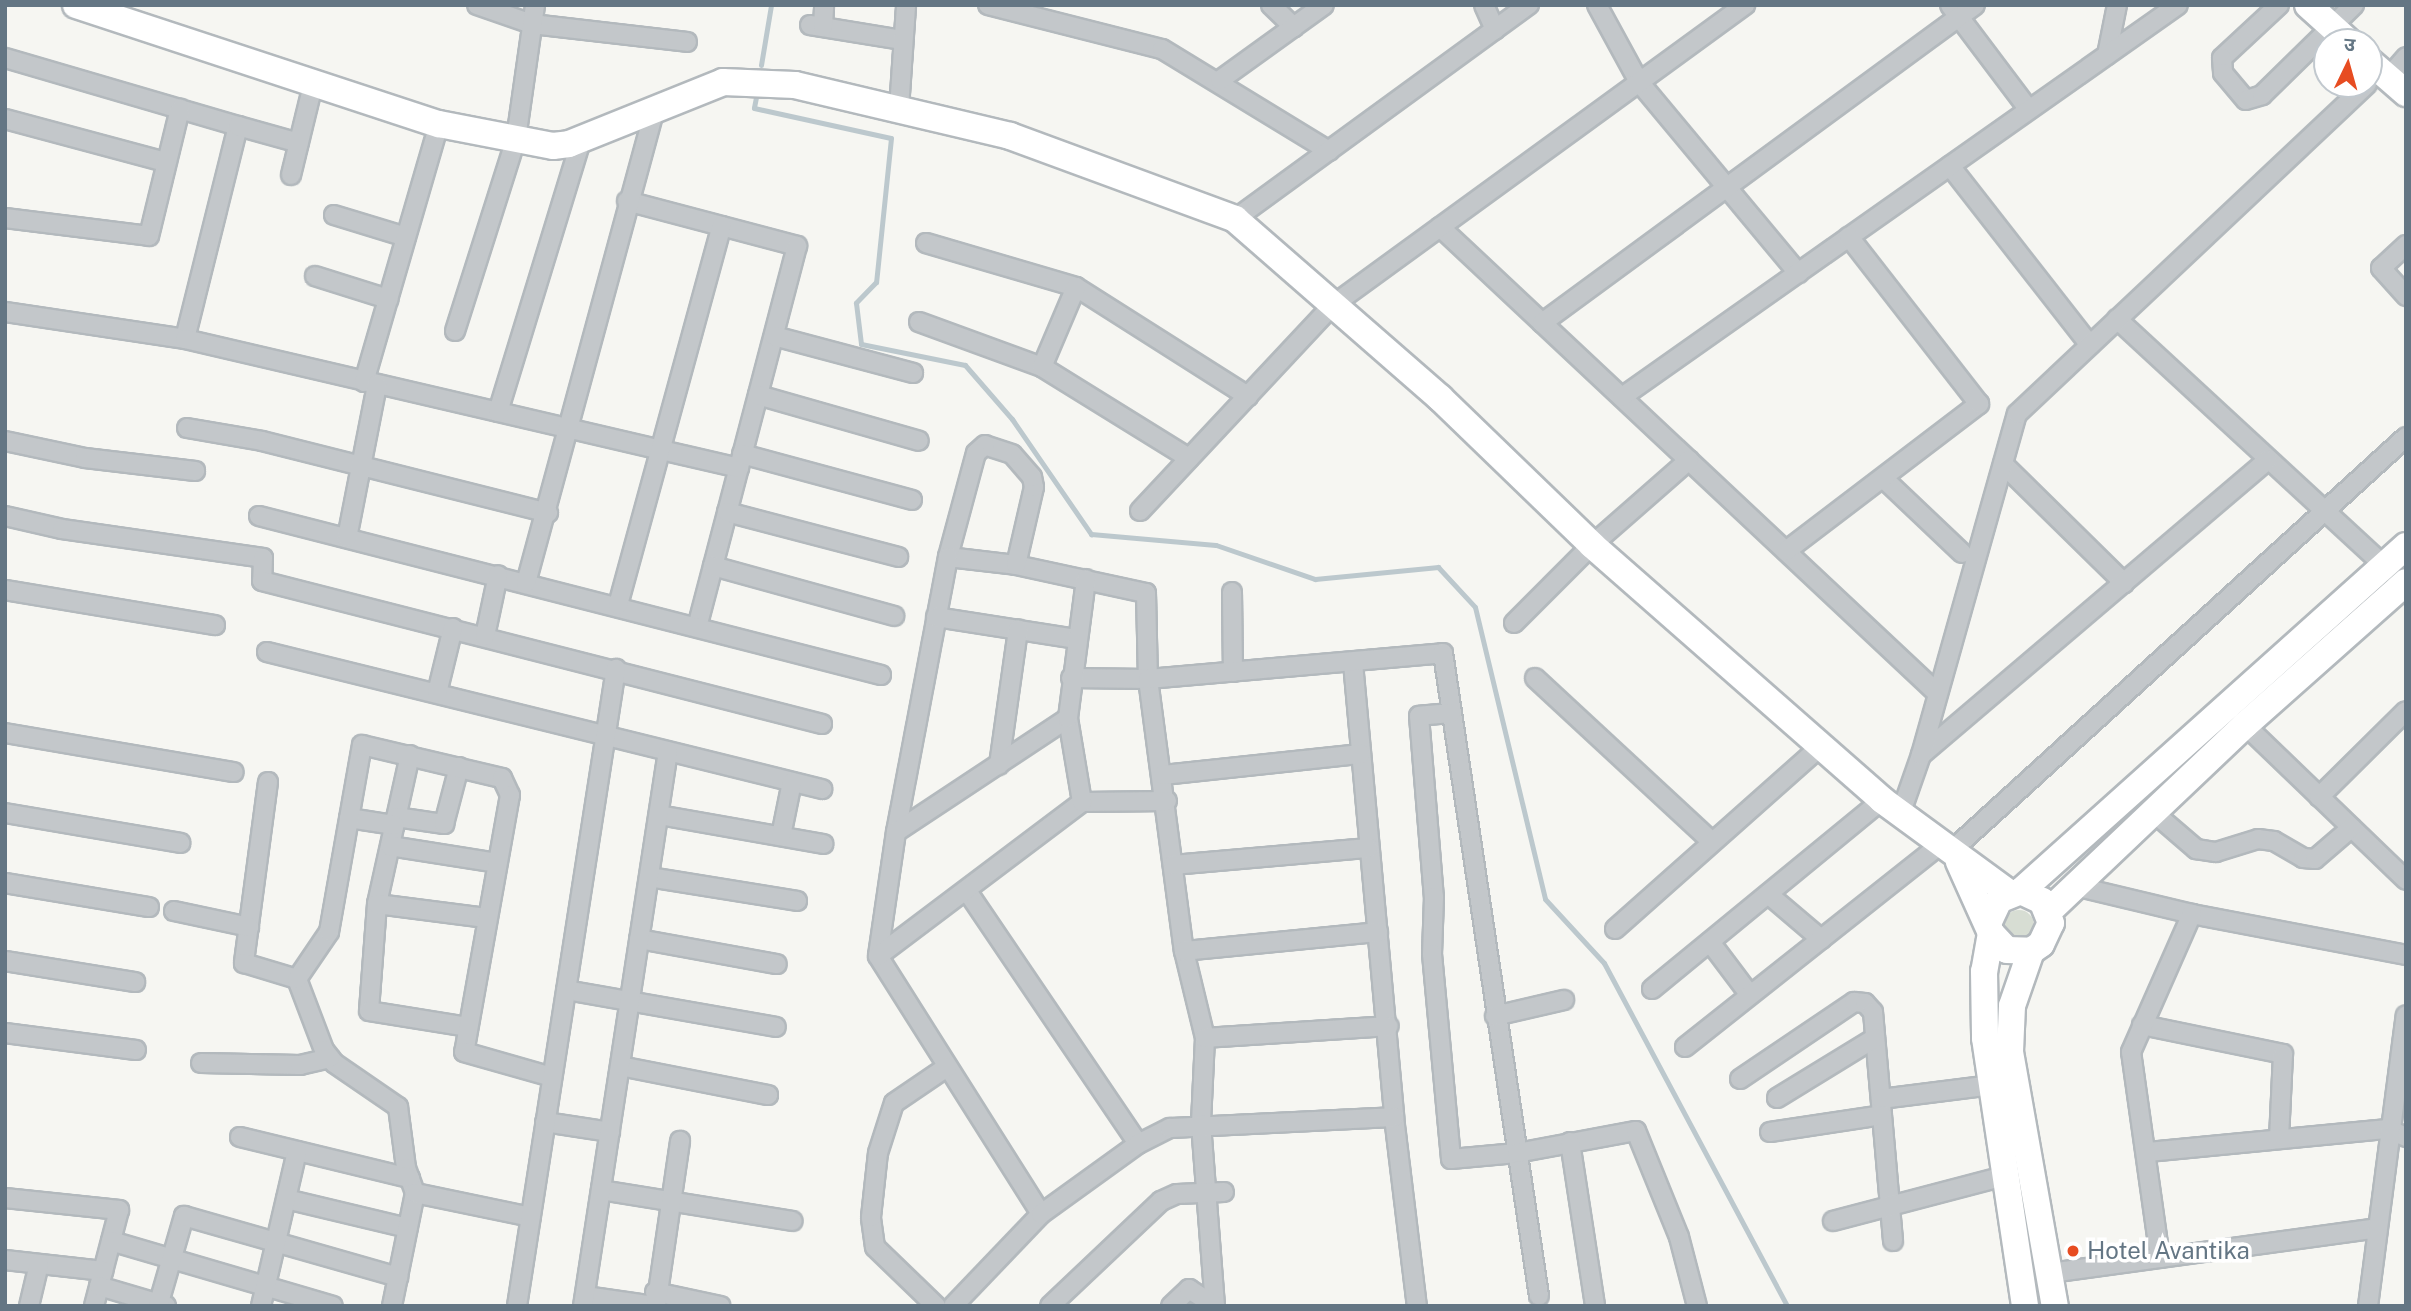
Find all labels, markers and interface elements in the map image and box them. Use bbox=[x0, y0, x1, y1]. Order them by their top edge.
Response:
north arrow bbox=[2313, 28, 2383, 98]
text: उ bbox=[2343, 33, 2356, 56]
place label: Hotel Avantika bbox=[2087, 1237, 2250, 1265]
marker: Hotel Avantika bbox=[2065, 1243, 2081, 1259]

